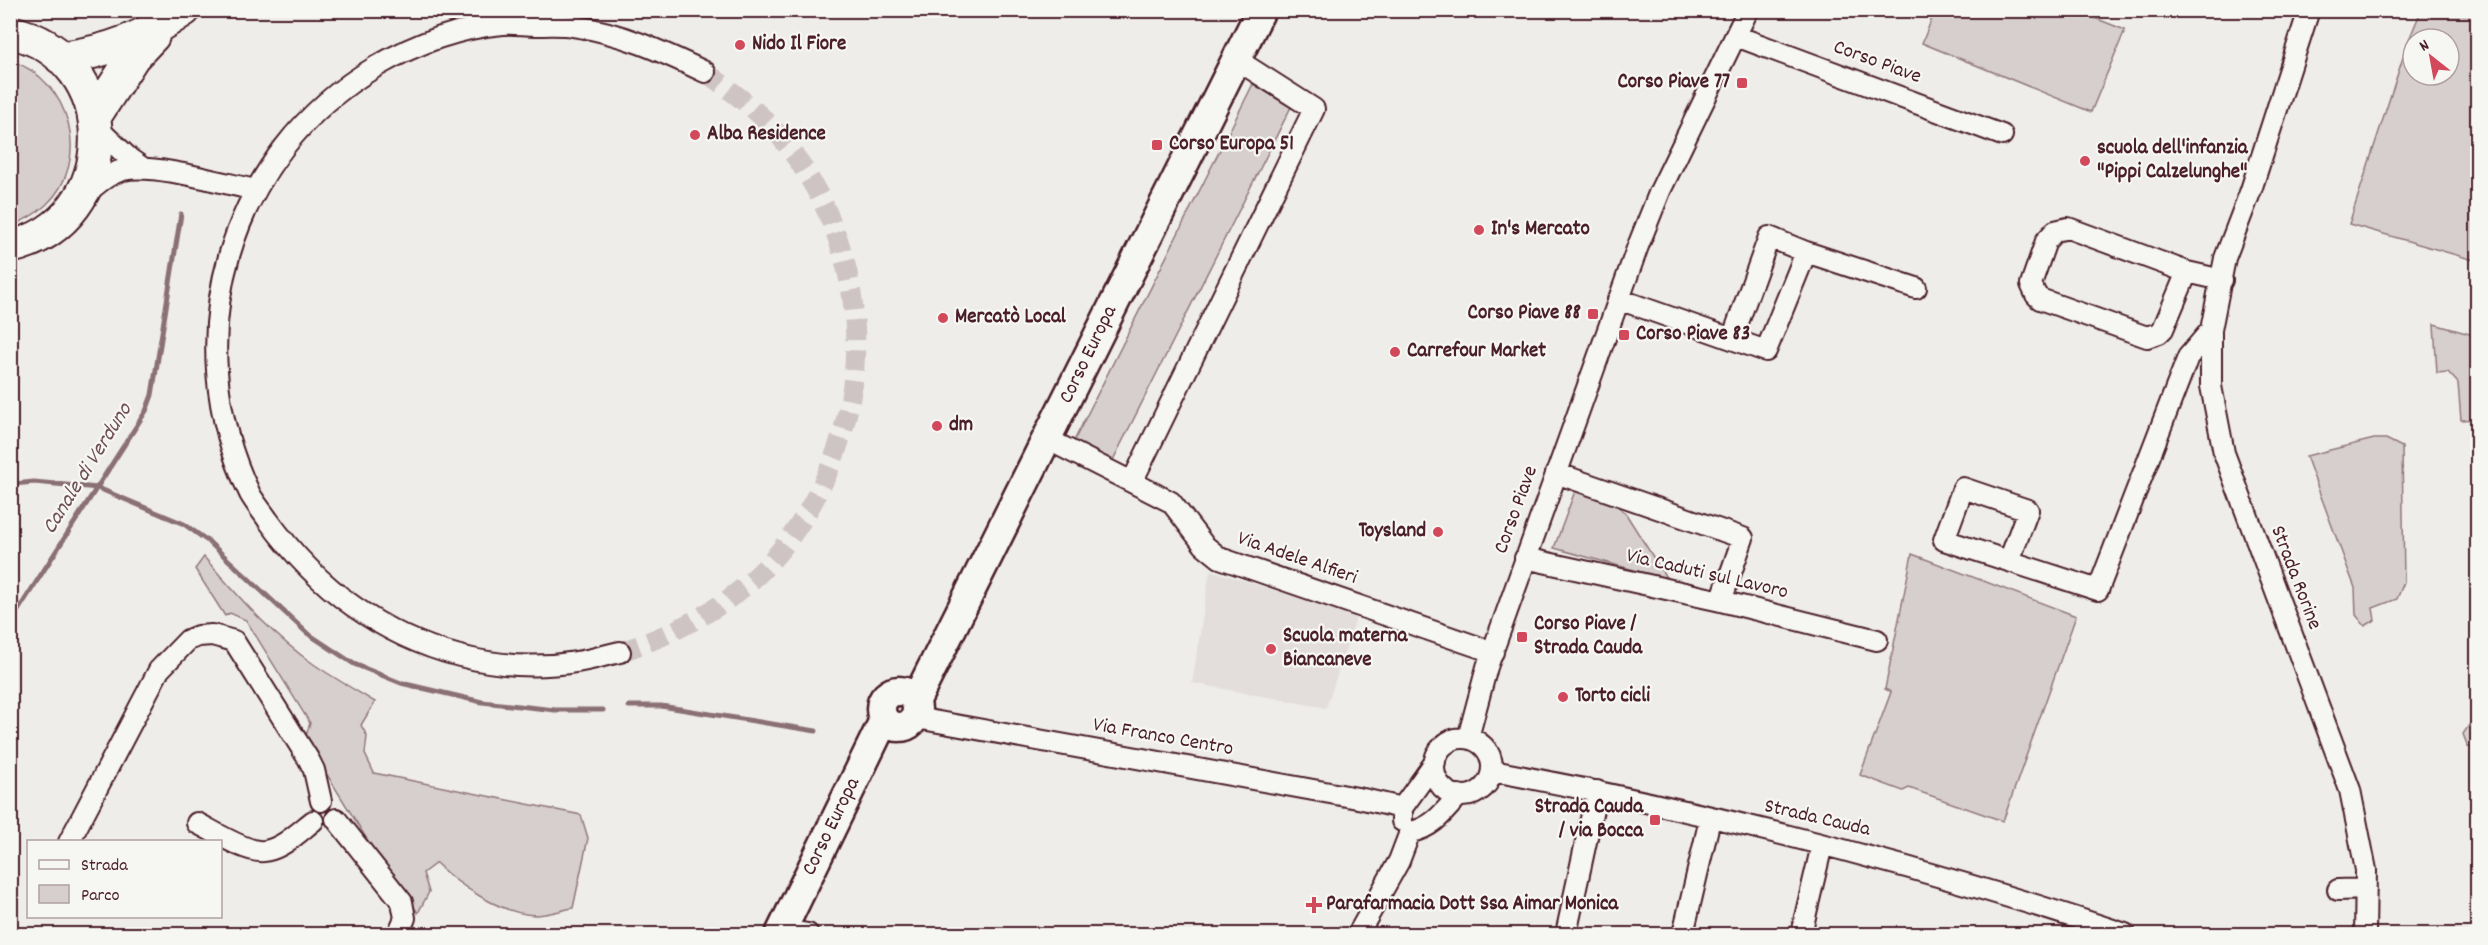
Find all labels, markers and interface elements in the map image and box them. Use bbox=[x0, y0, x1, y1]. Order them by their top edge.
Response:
north arrow bbox=[2401, 27, 2461, 87]
place label: Nido Il Fiore bbox=[752, 30, 846, 60]
street label: Corso Piave bbox=[1829, 33, 1925, 93]
text: N bbox=[2415, 34, 2434, 58]
marker: Nido Il Fiore bbox=[733, 38, 747, 52]
place label: Corso Piave 77 bbox=[1617, 68, 1730, 98]
marker: Corso Piave 77 bbox=[1735, 76, 1749, 90]
place label: Alba Residence bbox=[707, 120, 826, 150]
marker: Alba Residence bbox=[688, 128, 702, 142]
place label: Corso Europa 51 bbox=[1169, 130, 1294, 160]
place label: scuola dell'infanzia "Pippi Calzelunghe" bbox=[2097, 134, 2249, 188]
marker: Corso Europa 51 bbox=[1150, 138, 1164, 152]
marker: scuola dell'infanzia "Pippi Calzelunghe" bbox=[2078, 154, 2092, 168]
place label: In's Mercato bbox=[1491, 215, 1590, 245]
marker: In's Mercato bbox=[1472, 223, 1486, 237]
place label: Corso Piave 88 bbox=[1468, 299, 1581, 329]
street label: Corso Europa bbox=[1052, 300, 1126, 409]
place label: Mercatò Local bbox=[955, 303, 1067, 333]
marker: Corso Piave 88 bbox=[1586, 307, 1600, 321]
marker: Mercatò Local bbox=[936, 311, 950, 325]
place label: Corso Piave 83 bbox=[1636, 320, 1750, 350]
marker: Corso Piave 83 bbox=[1617, 328, 1631, 342]
place label: Carrefour Market bbox=[1407, 337, 1546, 367]
marker: Carrefour Market bbox=[1388, 345, 1402, 359]
water label: Canale di Verduno bbox=[35, 397, 141, 540]
place label: dm bbox=[949, 411, 973, 441]
marker: dm bbox=[930, 419, 944, 433]
street label: Corso Piave bbox=[1487, 462, 1547, 558]
place label: Toysland bbox=[1358, 517, 1426, 547]
street label: Strada Rorine bbox=[2261, 522, 2329, 634]
street label: Via Adele Alfieri bbox=[1233, 524, 1361, 594]
marker: Toysland bbox=[1431, 525, 1445, 539]
street label: Via Caduti sul Lavoro bbox=[1623, 542, 1791, 608]
place label: Corso Piave / Strada Cauda bbox=[1534, 610, 1643, 664]
place label: Scuola materna Biancaneve bbox=[1283, 622, 1409, 676]
marker: Corso Piave / Strada Cauda bbox=[1515, 630, 1529, 644]
marker: Scuola materna Biancaneve bbox=[1264, 642, 1278, 656]
place label: Torto cicli bbox=[1575, 682, 1650, 712]
marker: Torto cicli bbox=[1556, 690, 1570, 704]
street label: Via Franco Centro bbox=[1090, 711, 1236, 765]
street label: Corso Europa bbox=[795, 772, 869, 881]
street label: Strada Cauda bbox=[1761, 792, 1874, 846]
place label: Strada Cauda / via Bocca bbox=[1535, 793, 1644, 847]
marker: Strada Cauda / via Bocca bbox=[1648, 813, 1662, 827]
legend bbox=[27, 840, 222, 918]
text: Strada bbox=[81, 854, 128, 879]
text: Parco bbox=[81, 884, 120, 909]
place label: Parafarmacia Dott Ssa Aimar Monica bbox=[1326, 890, 1619, 920]
marker: Parafarmacia Dott Ssa Aimar Monica bbox=[1307, 898, 1321, 912]

